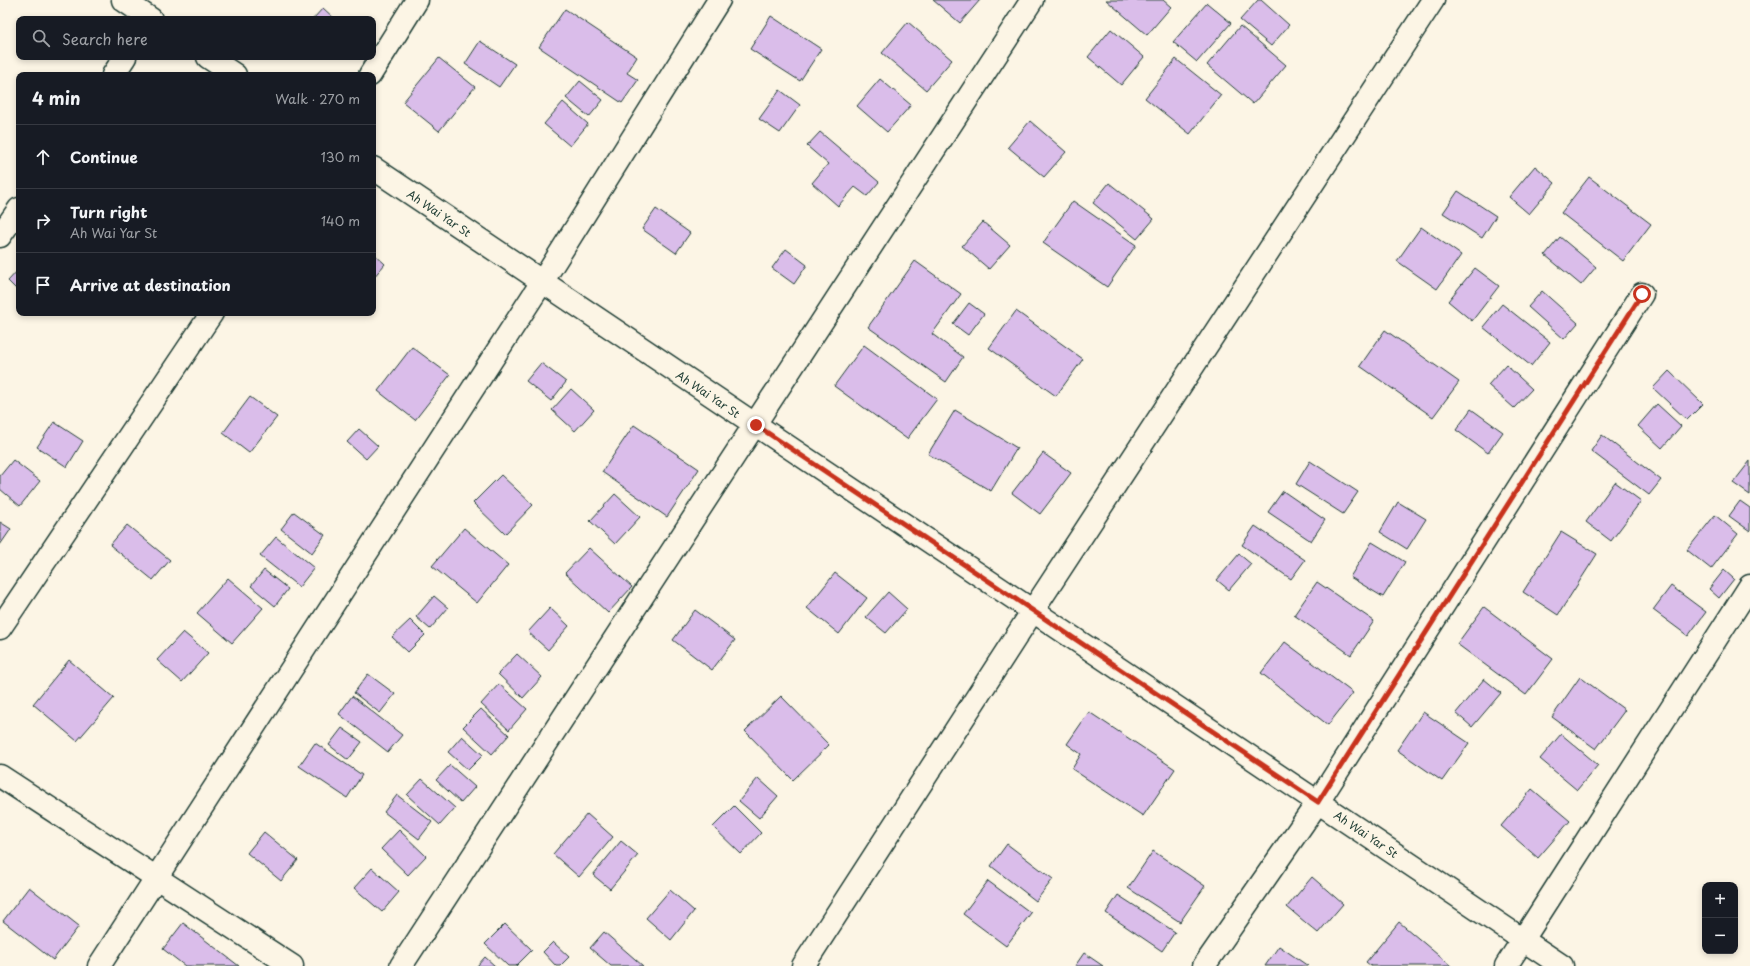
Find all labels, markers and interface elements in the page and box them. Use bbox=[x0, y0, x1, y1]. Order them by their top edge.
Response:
search box bbox=[16, 16, 376, 60]
icon: search bbox=[30, 27, 52, 49]
text: Search here bbox=[62, 27, 148, 50]
text: 4 min bbox=[32, 85, 80, 111]
text: Walk · 270 m bbox=[275, 89, 360, 108]
text: Continue bbox=[70, 145, 138, 168]
icon: ahead bbox=[32, 146, 54, 168]
text: 130 m bbox=[321, 147, 360, 166]
street label: Ah Wai Yar St bbox=[404, 185, 475, 241]
text: Turn right bbox=[70, 200, 147, 223]
icon: right bbox=[32, 210, 54, 232]
text: 140 m bbox=[321, 211, 360, 230]
text: Ah Wai Yar St bbox=[70, 223, 157, 242]
text: Arrive at destination bbox=[70, 273, 231, 296]
icon: arrive bbox=[32, 274, 54, 296]
route start bbox=[1633, 285, 1651, 303]
street label: Ah Wai Yar St bbox=[673, 366, 744, 422]
route end bbox=[747, 416, 765, 434]
street label: Ah Wai Yar St bbox=[1331, 806, 1402, 862]
map controls bbox=[1702, 882, 1738, 954]
button: + bbox=[1702, 882, 1738, 918]
button: − bbox=[1702, 918, 1738, 954]

